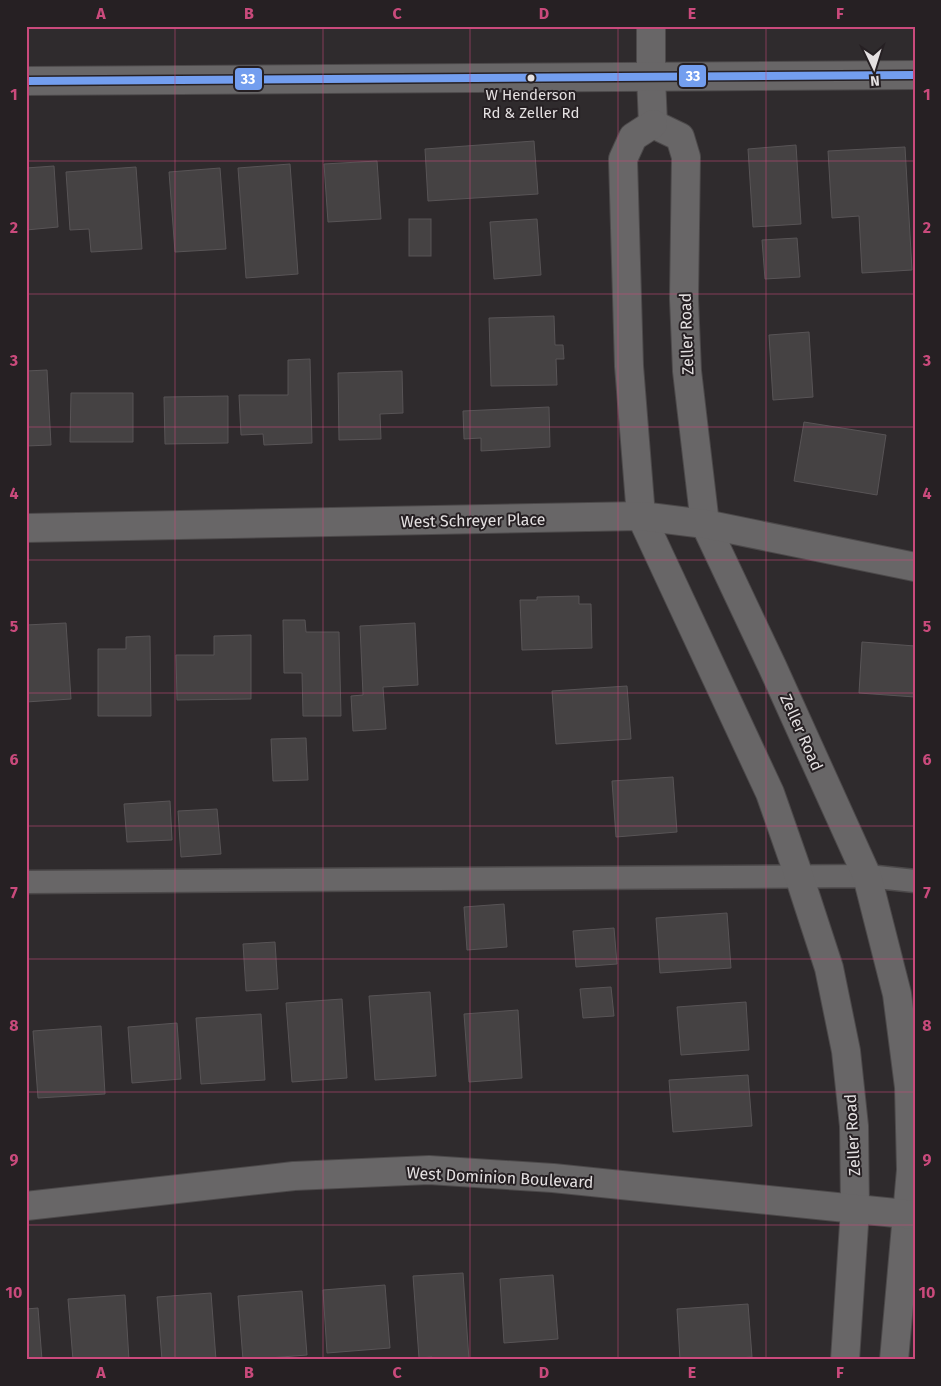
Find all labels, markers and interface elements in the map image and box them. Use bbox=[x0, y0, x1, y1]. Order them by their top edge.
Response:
text: A bbox=[95, 4, 106, 23]
text: B bbox=[244, 4, 254, 23]
text: C bbox=[392, 4, 402, 23]
text: D bbox=[539, 4, 549, 23]
text: E bbox=[688, 4, 696, 23]
text: F bbox=[836, 4, 844, 23]
north arrow bbox=[848, 42, 898, 92]
line badge: 33 bbox=[678, 64, 707, 88]
line badge: 33 bbox=[234, 67, 263, 91]
text: 33 bbox=[685, 68, 700, 85]
text: 33 bbox=[240, 71, 255, 88]
text: N bbox=[870, 72, 880, 89]
marker: W Henderson Rd & Zeller Rd bbox=[526, 73, 536, 83]
text: 1 bbox=[10, 85, 18, 104]
text: 1 bbox=[923, 85, 931, 104]
place label: W Henderson Rd & Zeller Rd bbox=[483, 86, 579, 122]
text: 2 bbox=[10, 218, 18, 237]
text: 2 bbox=[923, 218, 931, 237]
street label: Zeller Road bbox=[676, 293, 697, 375]
text: 3 bbox=[9, 351, 18, 370]
text: 3 bbox=[922, 351, 931, 370]
text: 4 bbox=[9, 484, 19, 503]
text: 4 bbox=[922, 484, 932, 503]
street label: West Schreyer Place bbox=[400, 510, 546, 531]
text: 5 bbox=[10, 617, 19, 636]
text: 5 bbox=[923, 617, 932, 636]
street label: Zeller Road bbox=[776, 691, 827, 774]
text: 6 bbox=[9, 750, 19, 769]
text: 6 bbox=[922, 750, 932, 769]
text: 7 bbox=[10, 883, 18, 902]
text: 7 bbox=[923, 883, 931, 902]
text: 8 bbox=[9, 1016, 19, 1035]
text: 8 bbox=[922, 1016, 932, 1035]
street label: Zeller Road bbox=[841, 1094, 864, 1176]
text: 9 bbox=[10, 1150, 19, 1169]
text: 9 bbox=[923, 1150, 932, 1169]
street label: West Dominion Boulevard bbox=[406, 1163, 594, 1192]
text: 10 bbox=[6, 1283, 22, 1302]
text: 10 bbox=[919, 1283, 935, 1302]
text: A bbox=[95, 1363, 106, 1382]
text: B bbox=[244, 1363, 254, 1382]
text: C bbox=[392, 1363, 402, 1382]
text: D bbox=[539, 1363, 549, 1382]
text: E bbox=[688, 1363, 696, 1382]
text: F bbox=[836, 1363, 844, 1382]

